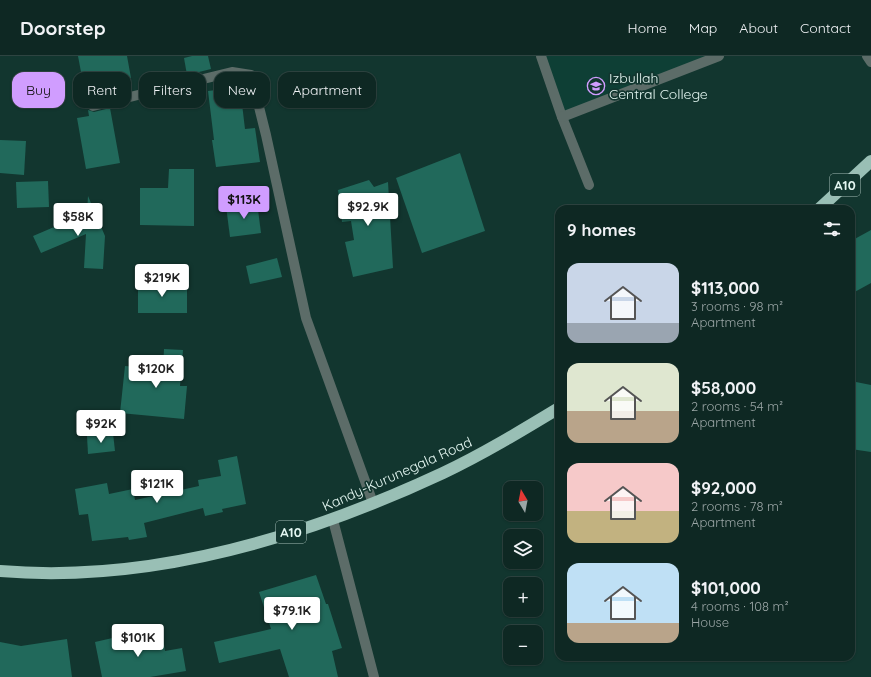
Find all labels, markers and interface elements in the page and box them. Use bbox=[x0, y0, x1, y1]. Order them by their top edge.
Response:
text: Doorstep bbox=[20, 16, 106, 40]
text: Home bbox=[628, 19, 667, 37]
text: Map bbox=[689, 19, 717, 37]
text: About bbox=[739, 19, 778, 37]
text: Contact bbox=[800, 19, 851, 37]
place label: Izbullah Central College bbox=[609, 69, 708, 103]
chip: Buy bbox=[12, 72, 65, 108]
chip: Rent bbox=[73, 72, 131, 108]
chip: Filters bbox=[139, 72, 206, 108]
chip: New bbox=[214, 72, 270, 108]
chip: Apartment bbox=[278, 72, 376, 108]
school or university icon: Izbullah Central College bbox=[586, 76, 606, 96]
road number: A10 bbox=[830, 174, 860, 196]
pin: $113K bbox=[216, 186, 272, 220]
text: $113K bbox=[227, 191, 261, 207]
pin: $92.9K bbox=[335, 193, 401, 227]
text: $92.9K bbox=[347, 198, 389, 214]
pin: $58K bbox=[54, 203, 102, 237]
text: $58K bbox=[63, 208, 93, 224]
icon: filters bbox=[821, 218, 843, 240]
text: 9 homes bbox=[567, 219, 636, 240]
pin: $219K bbox=[134, 264, 190, 298]
text: $219K bbox=[144, 269, 180, 285]
text: $113,000 bbox=[691, 277, 760, 298]
icon: home bbox=[599, 279, 647, 327]
text: 3 rooms · 98 m² bbox=[691, 298, 783, 314]
text: Apartment bbox=[691, 314, 756, 330]
pin: $120K bbox=[128, 355, 184, 389]
text: $120K bbox=[138, 360, 174, 376]
text: $58,000 bbox=[691, 377, 756, 398]
icon: home bbox=[599, 379, 647, 427]
text: 2 rooms · 54 m² bbox=[691, 398, 783, 414]
pin: $92K bbox=[77, 410, 125, 444]
text: Apartment bbox=[691, 414, 756, 430]
text: $92K bbox=[85, 415, 117, 431]
street label: Kandy-Kurunegala Road bbox=[319, 433, 475, 515]
pin: $121K bbox=[129, 470, 185, 504]
text: $121K bbox=[140, 475, 174, 491]
text: $92,000 bbox=[691, 477, 756, 498]
icon: home bbox=[599, 479, 647, 527]
north arrow bbox=[503, 481, 543, 521]
map controls bbox=[503, 481, 543, 665]
text: 2 rooms · 78 m² bbox=[691, 498, 783, 514]
text: Apartment bbox=[691, 514, 756, 530]
road number: A10 bbox=[276, 521, 306, 543]
button: layers bbox=[503, 529, 543, 569]
button: + bbox=[503, 577, 543, 617]
text: $101,000 bbox=[691, 577, 761, 598]
icon: home bbox=[599, 579, 647, 627]
pin: $79.1K bbox=[259, 597, 325, 631]
text: 4 rooms · 108 m² bbox=[691, 598, 789, 614]
text: $79.1K bbox=[273, 602, 311, 618]
text: House bbox=[691, 614, 729, 630]
pin: $101K bbox=[110, 624, 166, 658]
button: − bbox=[503, 625, 543, 665]
text: $101K bbox=[121, 629, 155, 645]

